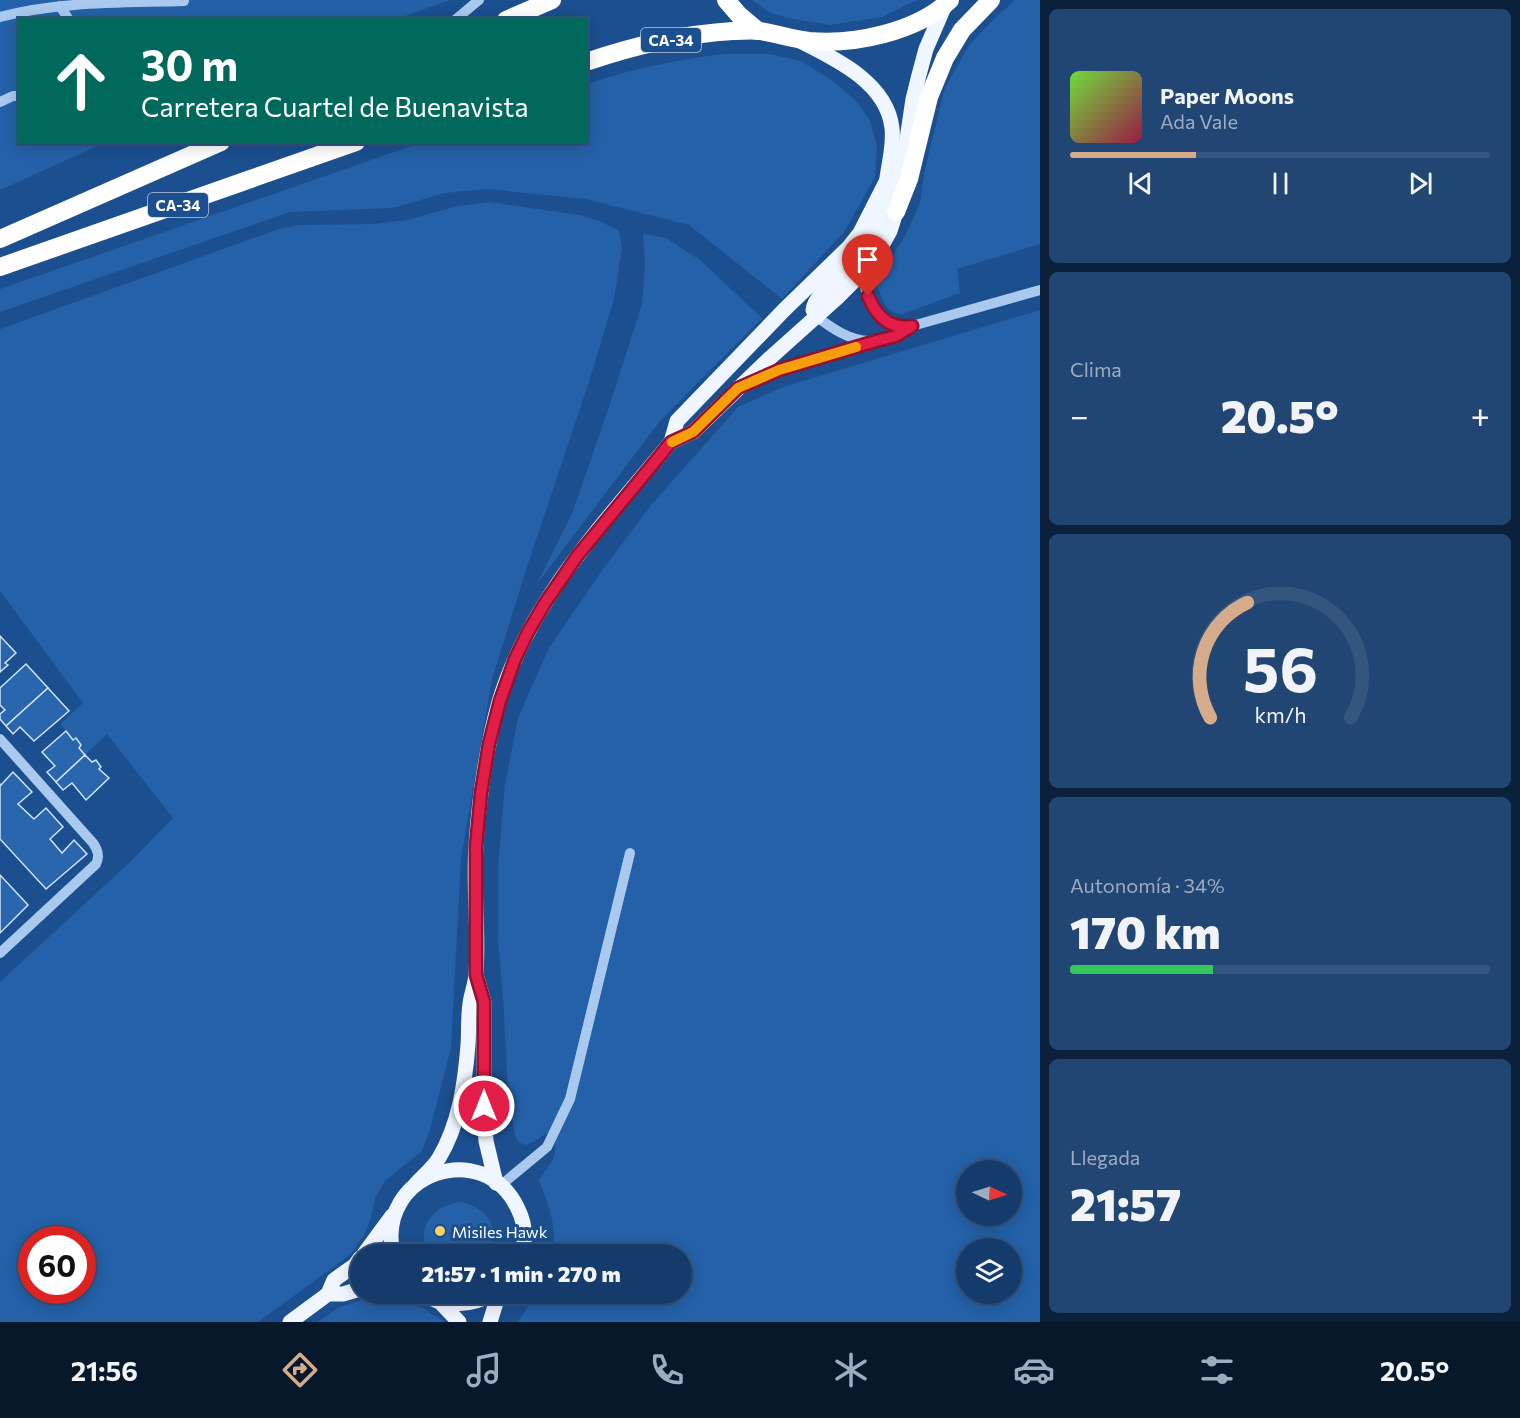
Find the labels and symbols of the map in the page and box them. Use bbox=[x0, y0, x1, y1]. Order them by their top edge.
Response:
road number: CA-34 bbox=[641, 28, 701, 52]
road number: CA-34 bbox=[148, 193, 208, 217]
pin bbox=[842, 234, 893, 296]
position arrow bbox=[452, 1074, 516, 1138]
north arrow bbox=[956, 1160, 1022, 1226]
place label: Misiles Hawk bbox=[452, 1222, 548, 1241]
marker: Misiles Hawk bbox=[433, 1224, 447, 1238]
speed limit sign: 60 bbox=[18, 1226, 96, 1304]

